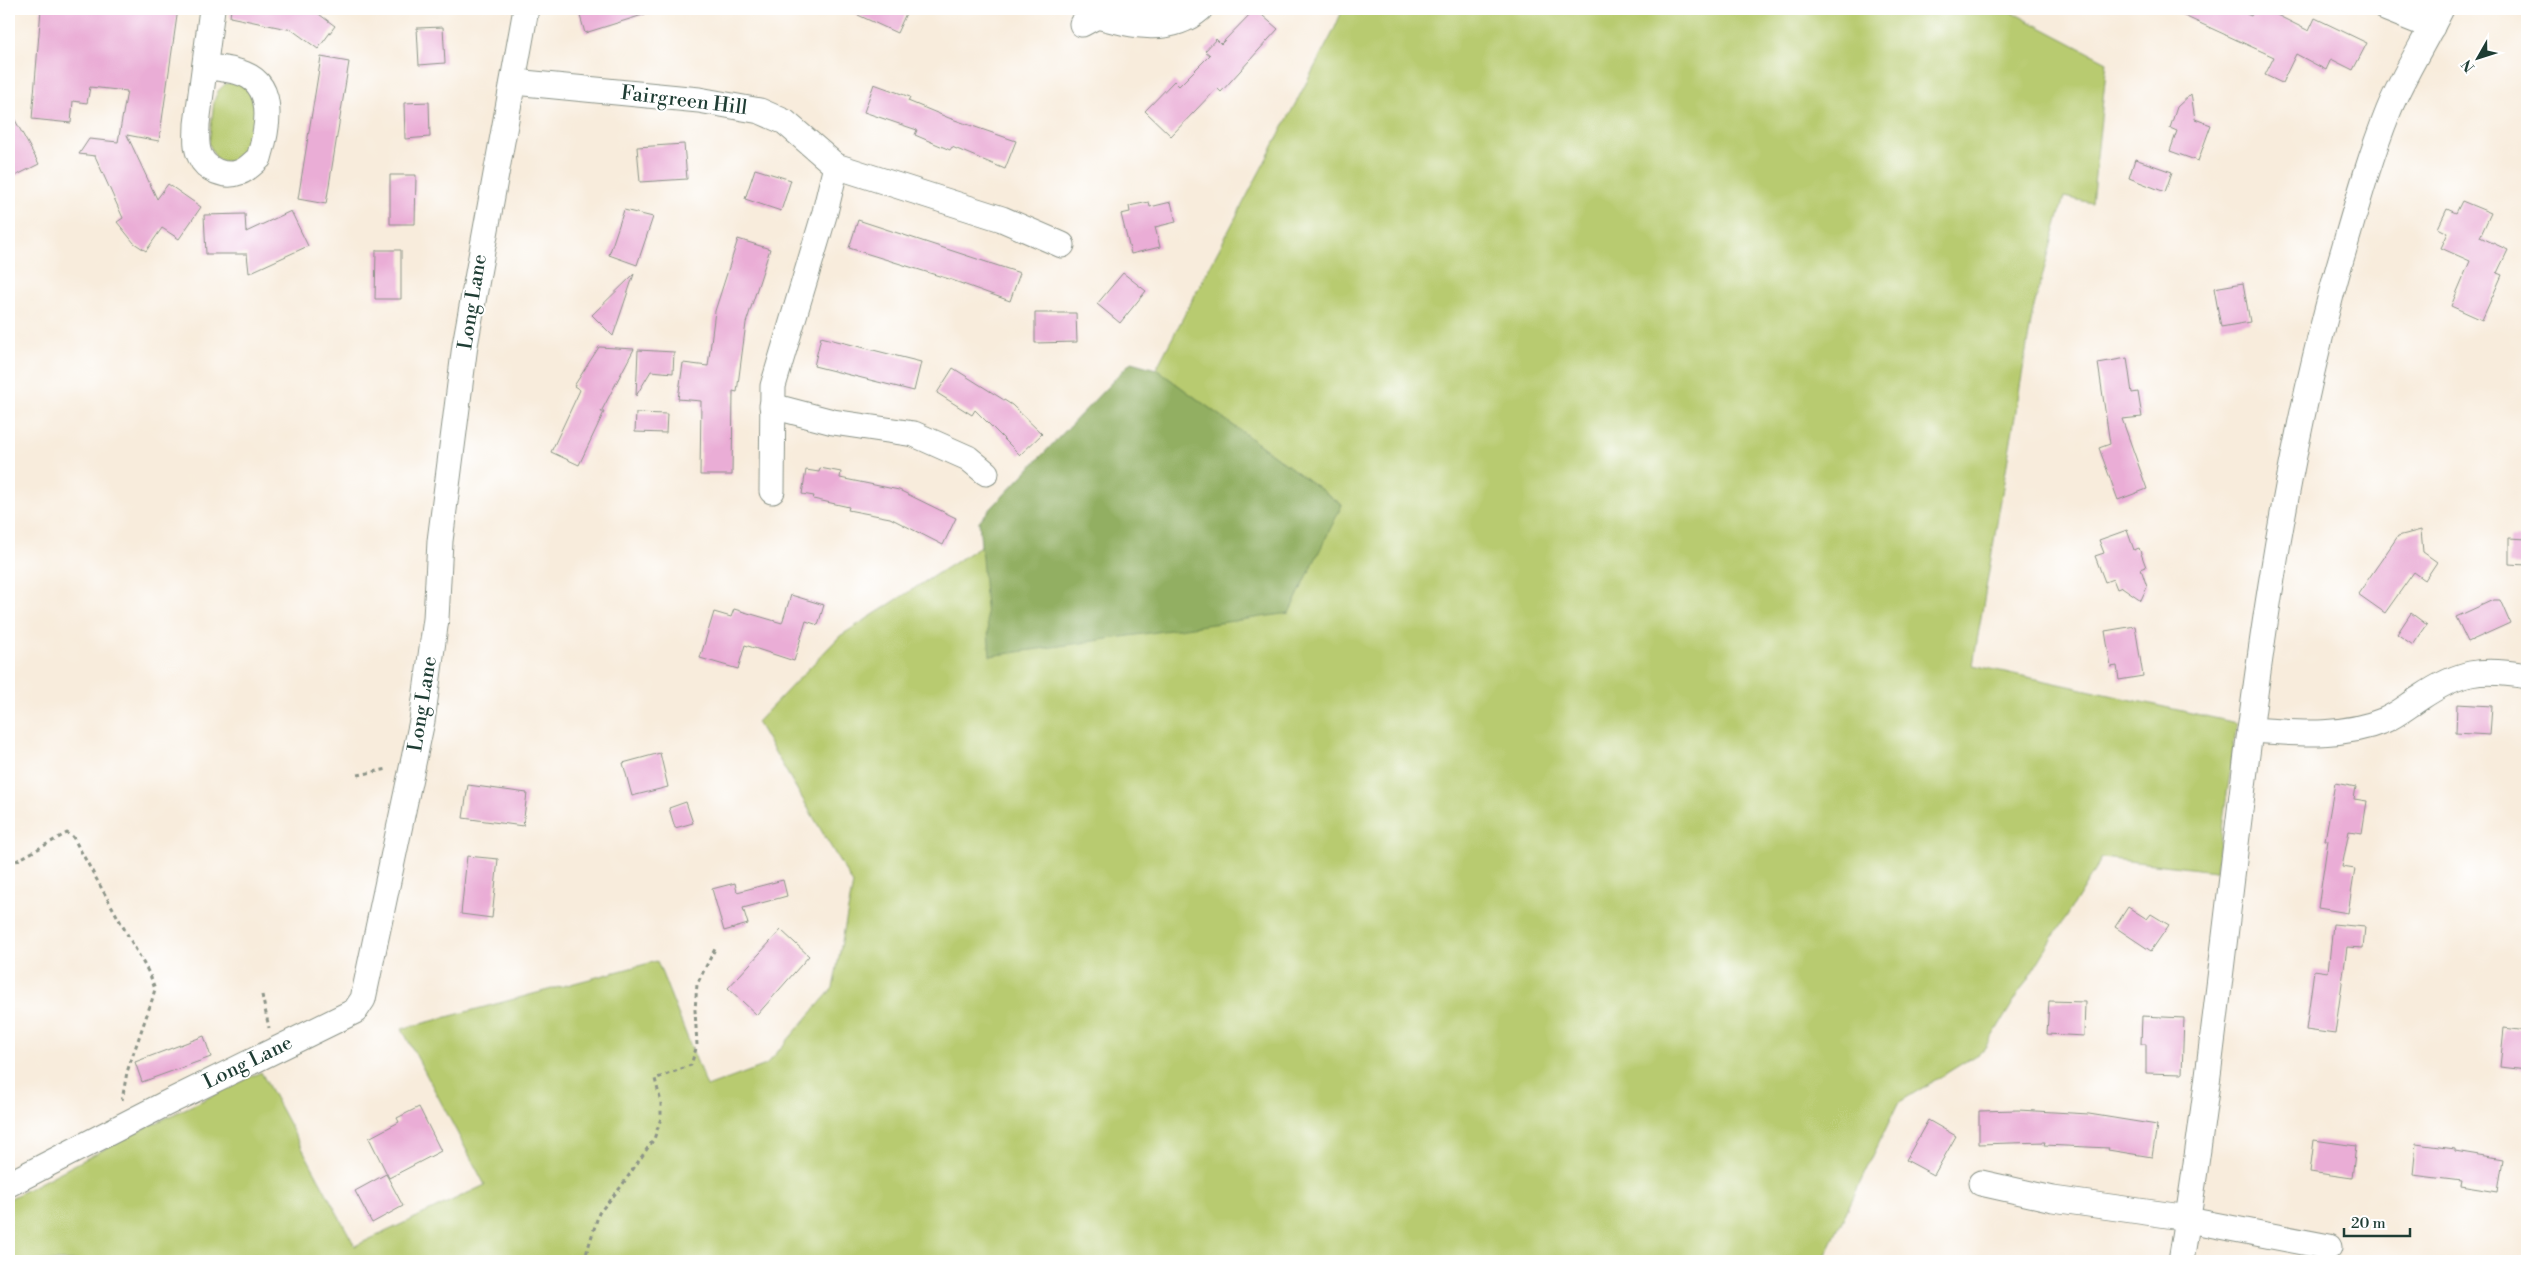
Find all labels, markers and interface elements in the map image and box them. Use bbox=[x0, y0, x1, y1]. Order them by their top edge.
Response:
north arrow bbox=[2454, 32, 2504, 82]
text: N bbox=[2458, 56, 2479, 76]
street label: Fairgreen Hill bbox=[619, 81, 749, 121]
street label: Long Lane bbox=[453, 253, 493, 351]
street label: Long Lane bbox=[403, 655, 443, 753]
street label: Long Lane bbox=[199, 1031, 297, 1095]
scale bar bbox=[2344, 1205, 2410, 1237]
text: 20 m bbox=[2351, 1214, 2386, 1233]

